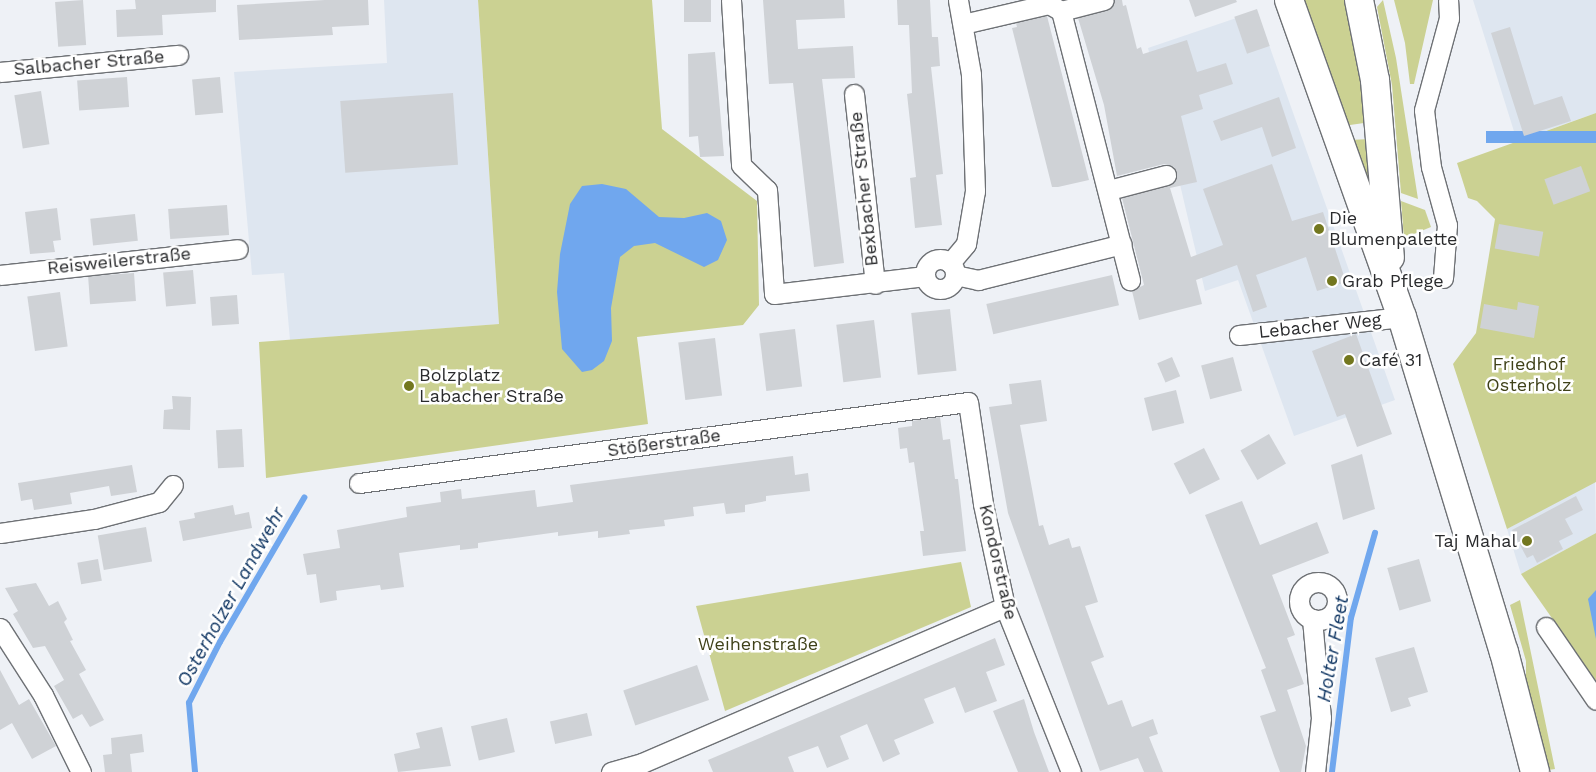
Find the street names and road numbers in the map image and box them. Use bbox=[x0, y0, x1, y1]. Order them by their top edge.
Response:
street label: Salbacher Straße bbox=[13, 46, 165, 80]
street label: Bexbacher Straße bbox=[845, 110, 883, 268]
street label: Reisweilerstraße bbox=[46, 243, 192, 279]
street label: Lebacher Weg bbox=[1257, 309, 1383, 343]
street label: Stößerstraße bbox=[606, 424, 722, 462]
street label: Kondorstraße bbox=[974, 502, 1022, 622]

